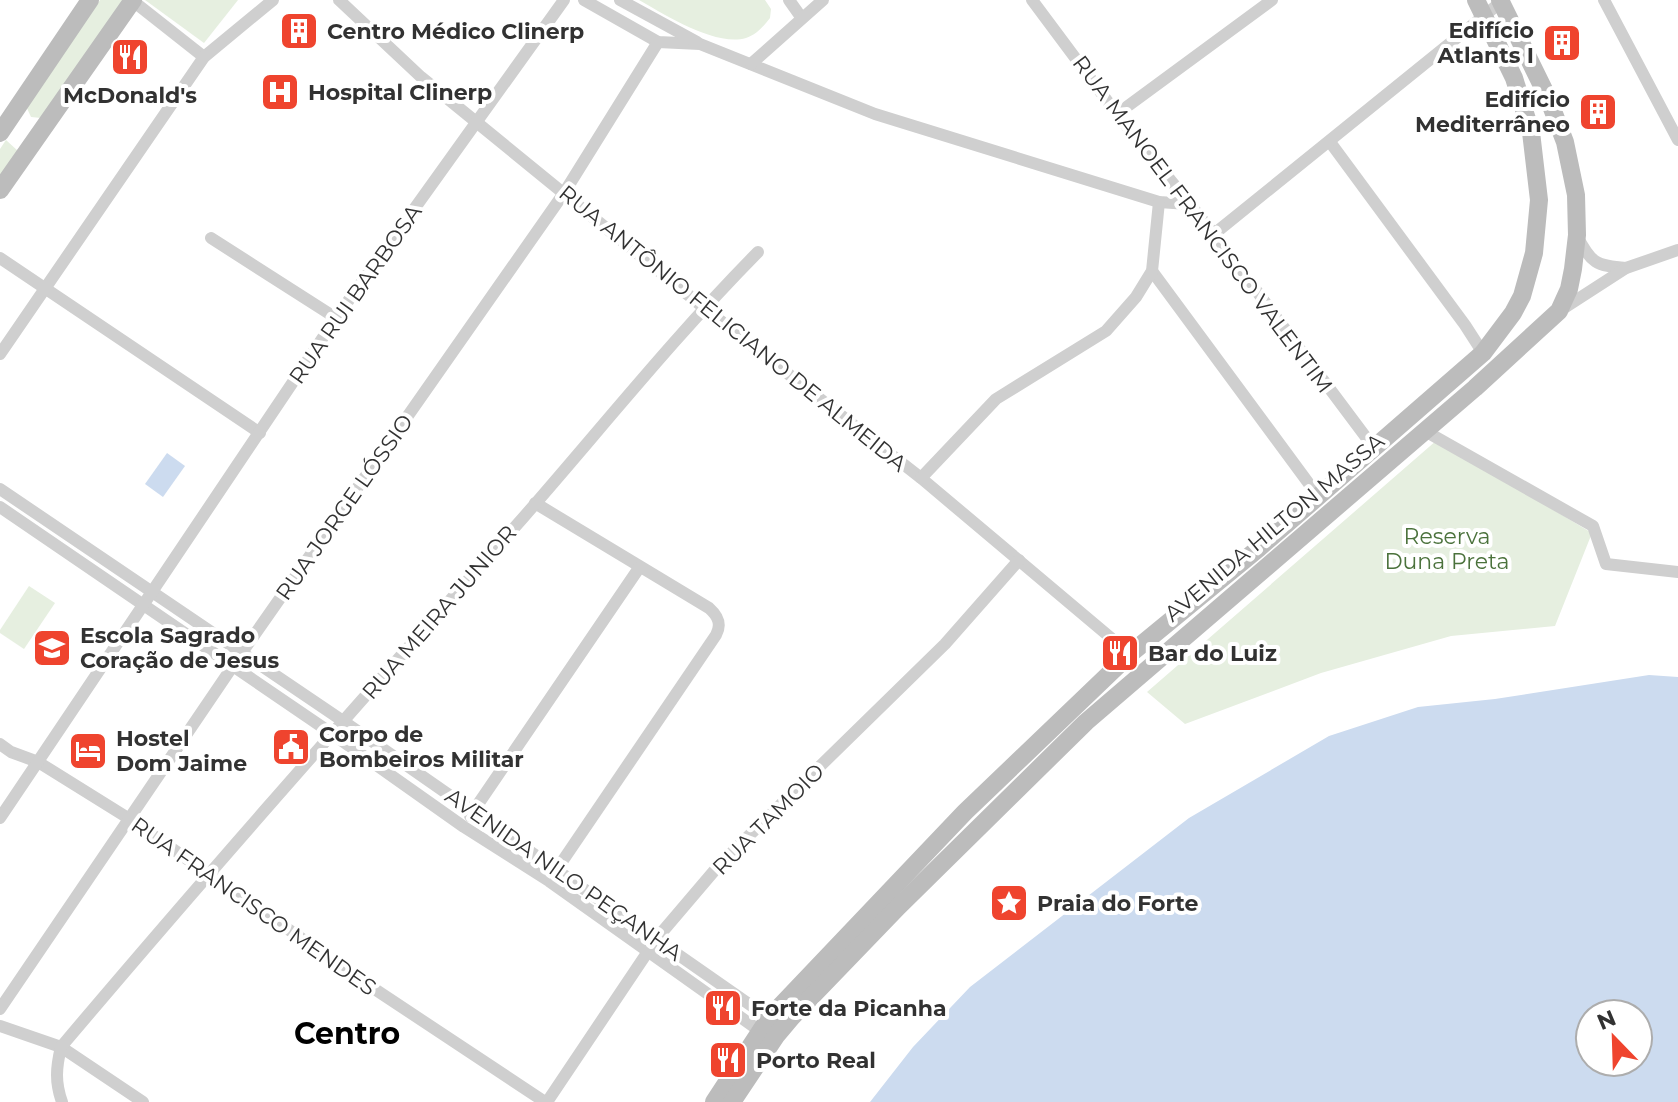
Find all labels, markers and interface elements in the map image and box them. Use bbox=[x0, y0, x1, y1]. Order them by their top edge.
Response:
building icon: Centro Médico Clinerp bbox=[278, 10, 320, 52]
place label: Edifício Atlants I bbox=[1437, 17, 1534, 69]
place label: Centro Médico Clinerp bbox=[327, 18, 584, 45]
building icon: Edifício Atlants I bbox=[1541, 22, 1583, 64]
restaurant icon: McDonald's bbox=[109, 36, 151, 78]
street label: RUA MANOEL FRANCISCO VALENTIM bbox=[1067, 50, 1338, 398]
hospital icon: Hospital Clinerp bbox=[259, 71, 301, 113]
place label: Hospital Clinerp bbox=[308, 79, 492, 106]
place label: McDonald's bbox=[63, 82, 197, 109]
place label: Edifício Mediterrâneo bbox=[1415, 86, 1570, 138]
building icon: Edifício Mediterrâneo bbox=[1577, 91, 1619, 133]
street label: RUA ANTÔNIO FELICIANO DE ALMEIDA bbox=[553, 180, 912, 477]
street label: RUA RUI BARBOSA bbox=[283, 199, 428, 389]
street label: RUA JORGE LÓSSIO bbox=[270, 409, 419, 605]
street label: AVENIDA HILTON MASSA bbox=[1159, 427, 1390, 627]
street label: RUA MEIRA JUNIOR bbox=[356, 520, 522, 705]
park label: Reserva Duna Preta bbox=[1384, 523, 1510, 575]
place label: Escola Sagrado Coração de Jesus bbox=[80, 622, 279, 674]
school or university icon: Escola Sagrado Coração de Jesus bbox=[31, 627, 73, 669]
restaurant icon: Bar do Luiz bbox=[1099, 632, 1141, 674]
place label: Bar do Luiz bbox=[1148, 640, 1277, 667]
place label: Corpo de Bombeiros Militar bbox=[319, 721, 524, 773]
place label: Hostel Dom Jaime bbox=[116, 725, 247, 777]
public building icon: Corpo de Bombeiros Militar bbox=[270, 726, 312, 768]
hotel icon: Hostel Dom Jaime bbox=[67, 730, 109, 772]
street label: RUA TAMOIO bbox=[707, 758, 830, 881]
street label: AVENIDA NILO PEÇANHA bbox=[440, 782, 688, 967]
street label: RUA FRANCISCO MENDES bbox=[126, 811, 381, 1001]
place icon: Praia do Forte bbox=[988, 882, 1030, 924]
place label: Praia do Forte bbox=[1037, 890, 1199, 917]
restaurant icon: Forte da Picanha bbox=[702, 987, 744, 1029]
place label: Forte da Picanha bbox=[751, 995, 947, 1022]
north arrow bbox=[1574, 998, 1654, 1078]
text: N bbox=[1593, 1004, 1620, 1036]
district label: Centro bbox=[294, 1015, 400, 1052]
restaurant icon: Porto Real bbox=[707, 1039, 749, 1081]
place label: Porto Real bbox=[756, 1047, 876, 1074]

